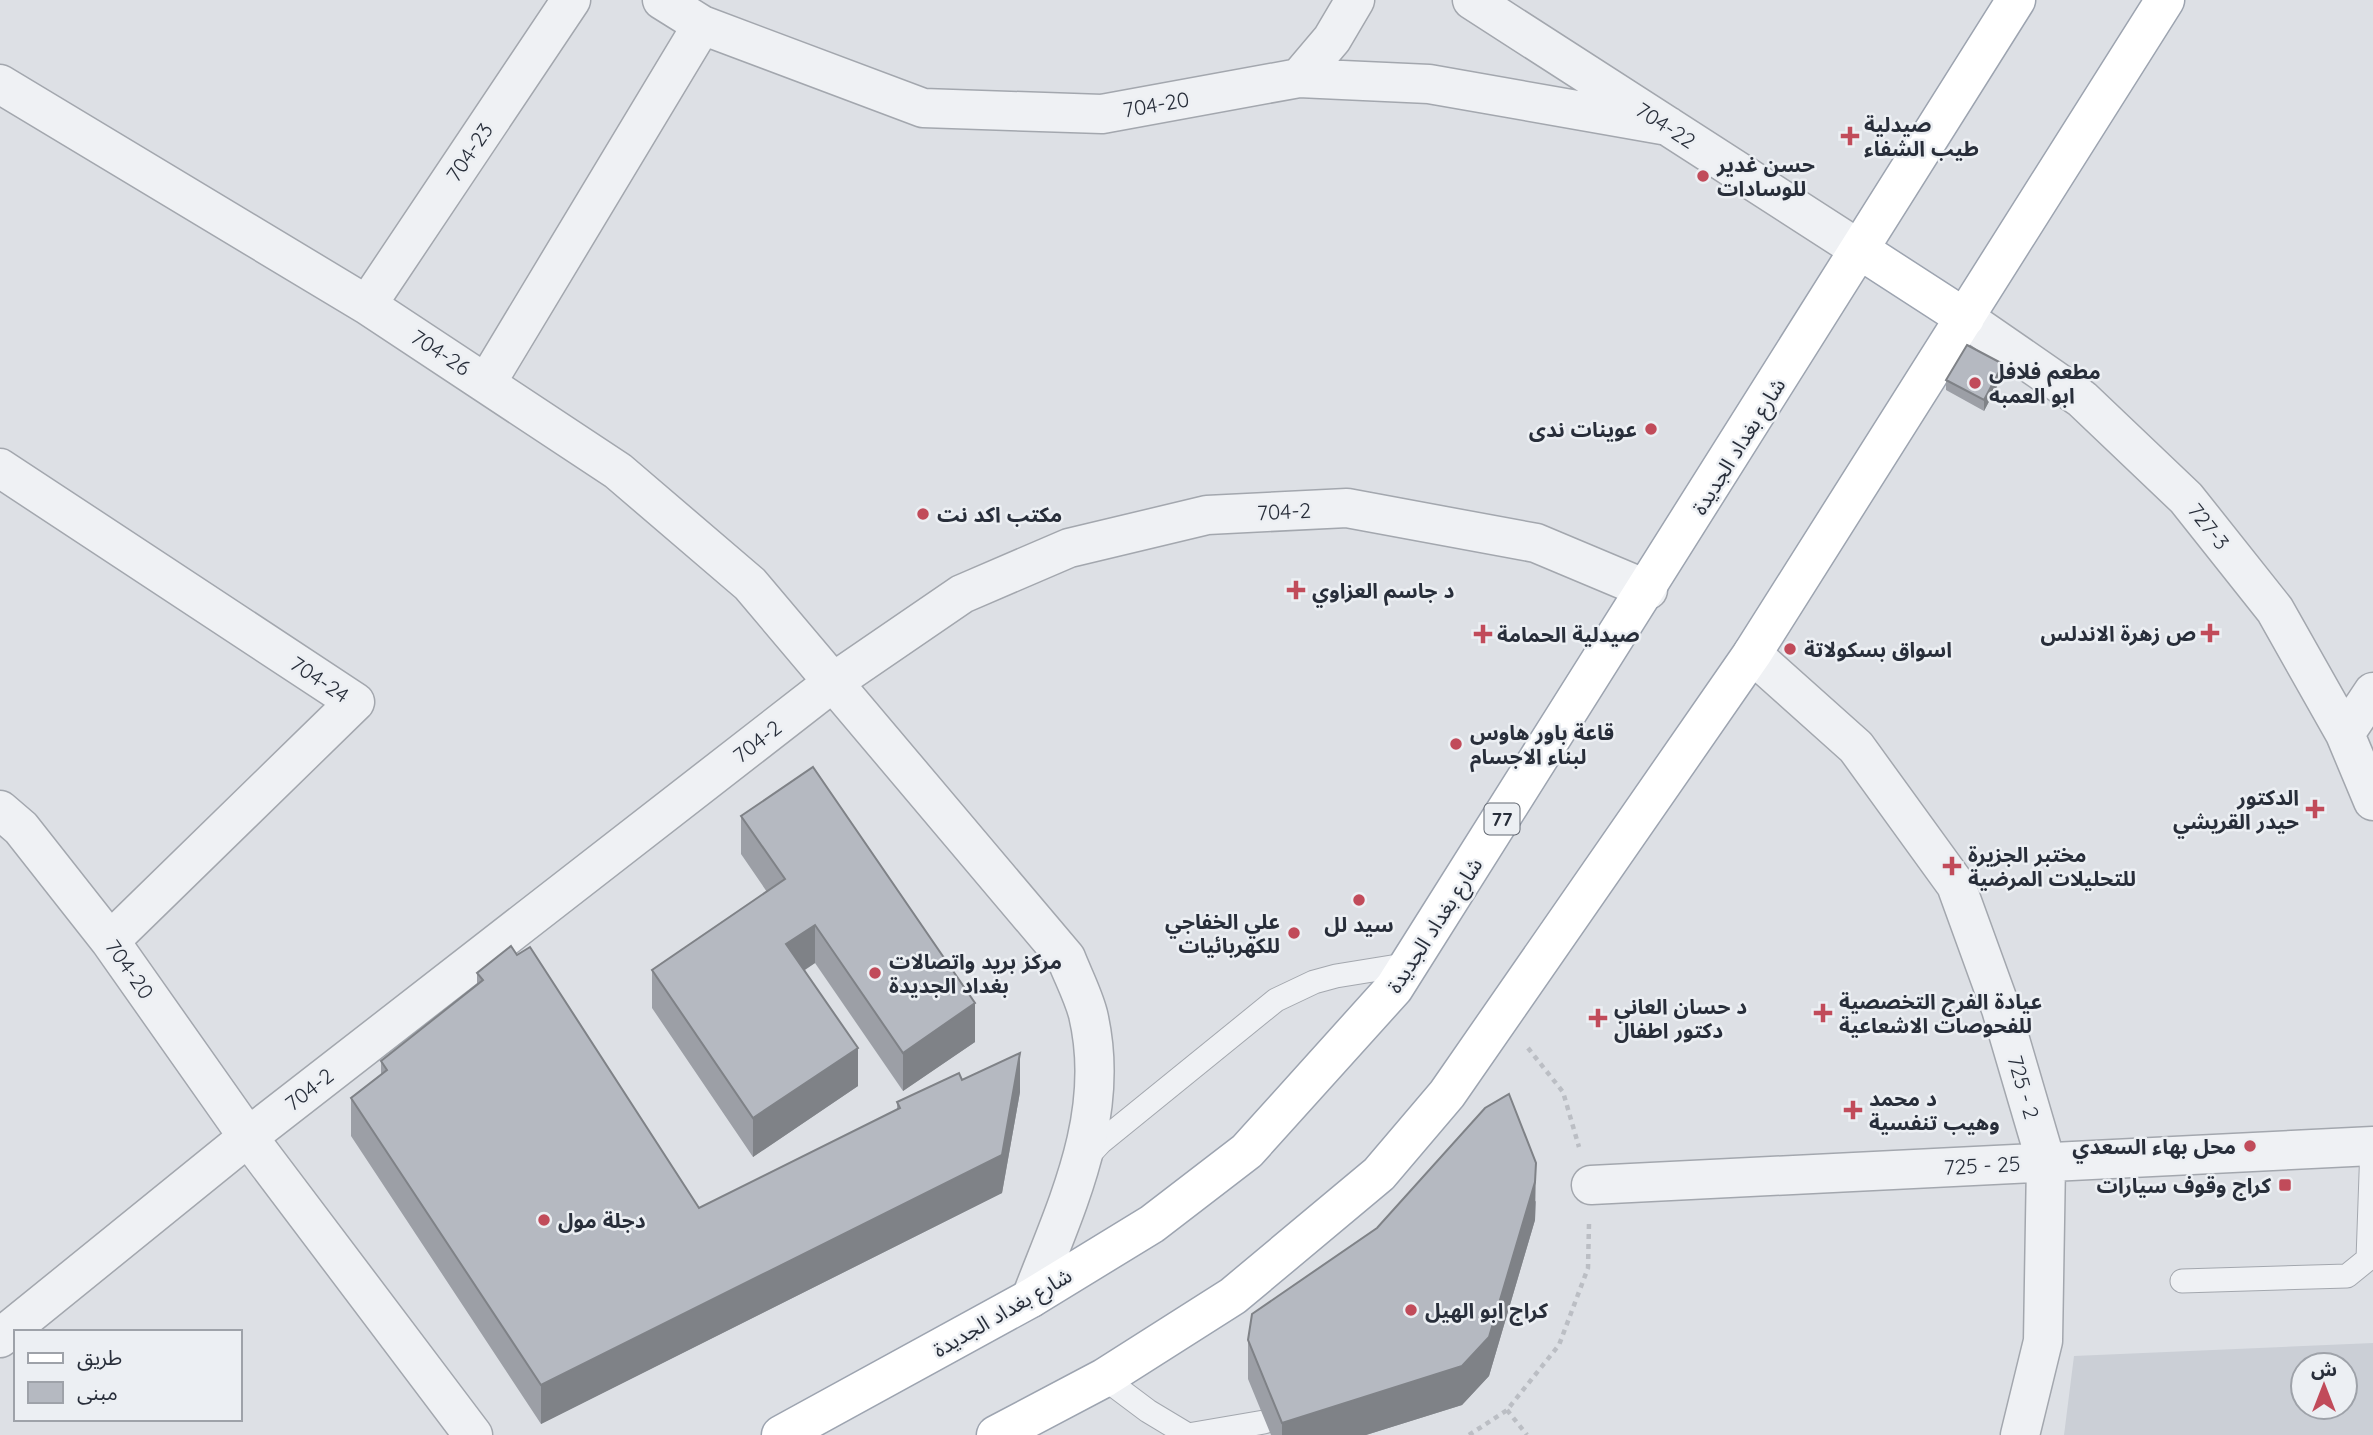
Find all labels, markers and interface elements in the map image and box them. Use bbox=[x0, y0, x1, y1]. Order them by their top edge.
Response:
street label: 704-20 bbox=[1121, 85, 1191, 123]
street label: 704-22 bbox=[1631, 96, 1701, 154]
place label: صيدلية طيب الشفاء bbox=[1864, 111, 1979, 161]
street label: 704-23 bbox=[440, 118, 498, 186]
marker: صيدلية طيب الشفاء bbox=[1842, 128, 1858, 144]
place label: حسن غدير للوسادات bbox=[1716, 151, 1815, 201]
marker: حسن غدير للوسادات bbox=[1695, 168, 1711, 184]
street label: 704-26 bbox=[406, 323, 476, 381]
place label: مطعم فلافل ابو العمبه bbox=[1989, 358, 2101, 408]
street label: شارع بغداد الجديدة bbox=[1686, 373, 1793, 521]
marker: مطعم فلافل ابو العمبه bbox=[1967, 375, 1983, 391]
place label: عوينات ندى bbox=[1529, 416, 1637, 442]
marker: عوينات ندى bbox=[1643, 421, 1659, 437]
street label: 704-2 bbox=[1256, 497, 1312, 525]
street label: 727-3 bbox=[2183, 498, 2235, 554]
place label: مكتب اكد نت bbox=[937, 501, 1062, 527]
marker: مكتب اكد نت bbox=[915, 506, 931, 522]
place label: د جاسم العزاوي bbox=[1312, 577, 1454, 608]
marker: د جاسم العزاوي bbox=[1286, 580, 1306, 600]
place label: ص زهرة الاندلس bbox=[2041, 620, 2196, 646]
place label: صيدلية الحمامة bbox=[1497, 621, 1640, 647]
marker: ص زهرة الاندلس bbox=[2202, 625, 2218, 641]
marker: صيدلية الحمامة bbox=[1475, 626, 1491, 642]
place label: اسواق بسكولاتة bbox=[1804, 636, 1952, 662]
marker: اسواق بسكولاتة bbox=[1782, 641, 1798, 657]
street label: 704-24 bbox=[286, 650, 354, 708]
street label: 704-2 bbox=[728, 714, 786, 768]
place label: قاعة باور هاوس لبناء الاجسام bbox=[1470, 719, 1614, 773]
marker: قاعة باور هاوس لبناء الاجسام bbox=[1448, 736, 1464, 752]
place label: الدكتور حيدر القريشي bbox=[2173, 784, 2299, 839]
marker: الدكتور حيدر القريشي bbox=[2305, 799, 2325, 819]
road number: 77 bbox=[1484, 804, 1520, 834]
place label: مختبر الجزيرة للتحليلات المرضية bbox=[1968, 841, 2136, 891]
street label: شارع بغداد الجديدة bbox=[1381, 852, 1490, 999]
marker: مختبر الجزيرة للتحليلات المرضية bbox=[1942, 856, 1962, 876]
marker: سيد لل bbox=[1351, 892, 1367, 908]
place label: علي الخفاجي للكهربائيات bbox=[1165, 908, 1280, 958]
place label: سيد لل bbox=[1324, 911, 1394, 937]
marker: علي الخفاجي للكهربائيات bbox=[1286, 925, 1302, 941]
street label: 704-20 bbox=[100, 934, 160, 1004]
place label: مركز بريد واتصالات بغداد الجديدة bbox=[889, 948, 1062, 998]
marker: مركز بريد واتصالات بغداد الجديدة bbox=[867, 965, 883, 981]
place label: عيادة الفرج التخصصية للفحوصات الاشعاعية bbox=[1839, 988, 2042, 1038]
place label: د حسان العاني دكتور اطفال bbox=[1614, 993, 1747, 1043]
marker: عيادة الفرج التخصصية للفحوصات الاشعاعية bbox=[1813, 1003, 1833, 1023]
marker: د حسان العاني دكتور اطفال bbox=[1588, 1008, 1608, 1028]
street label: 725 - 2 bbox=[2003, 1052, 2045, 1122]
street label: 704-2 bbox=[280, 1062, 338, 1116]
place label: د محمد وهيب تنفسية bbox=[1869, 1085, 2000, 1135]
marker: د محمد وهيب تنفسية bbox=[1843, 1100, 1863, 1120]
place label: محل بهاء السعدي bbox=[2072, 1133, 2236, 1164]
marker: محل بهاء السعدي bbox=[2242, 1138, 2258, 1154]
street label: 725 - 25 bbox=[1943, 1150, 2021, 1180]
place label: كراج وقوف سيارات bbox=[2097, 1172, 2271, 1201]
marker: كراج وقوف سيارات bbox=[2277, 1177, 2293, 1193]
place label: دجلة مول bbox=[558, 1207, 646, 1233]
marker: دجلة مول bbox=[536, 1212, 552, 1228]
street label: شارع بغداد الجديدة bbox=[928, 1262, 1078, 1365]
place label: كراج ابو الهيل bbox=[1425, 1297, 1548, 1326]
marker: كراج ابو الهيل bbox=[1403, 1302, 1419, 1318]
legend bbox=[14, 1330, 242, 1421]
text: طريق bbox=[77, 1344, 122, 1371]
north arrow bbox=[2289, 1351, 2359, 1421]
text: ش bbox=[2311, 1357, 2337, 1381]
text: مبنى bbox=[77, 1379, 118, 1405]

